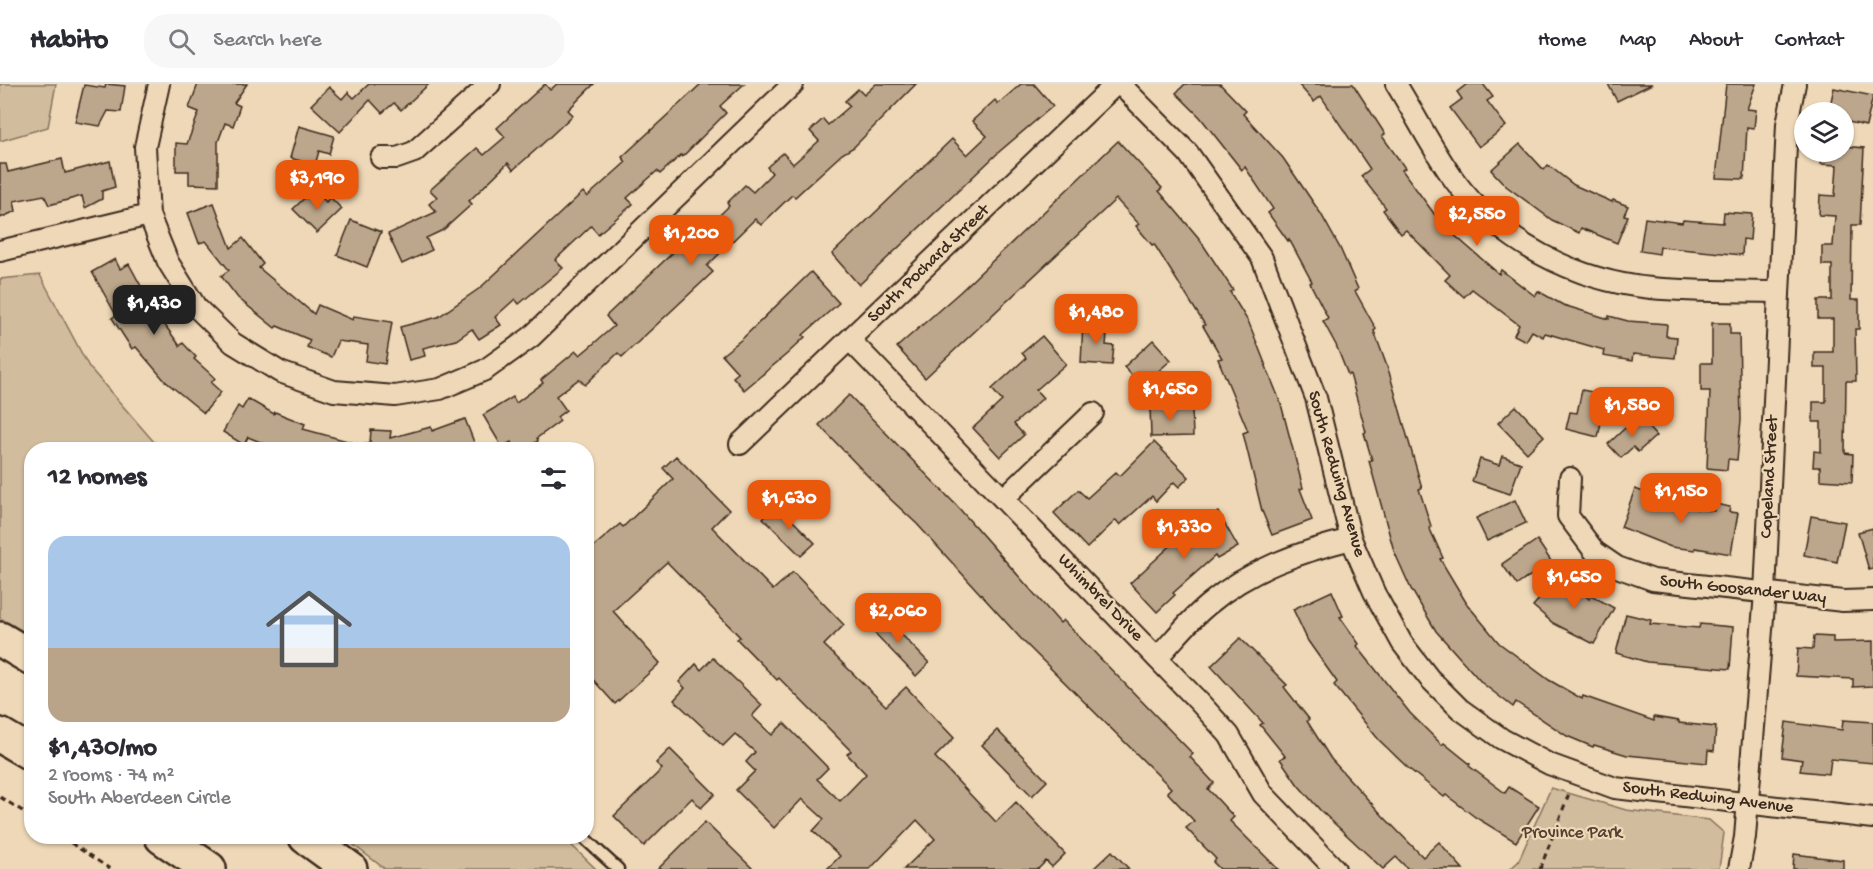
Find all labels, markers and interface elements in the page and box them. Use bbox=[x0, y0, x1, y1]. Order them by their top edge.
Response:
search box bbox=[144, 14, 564, 68]
text: Habito bbox=[30, 25, 108, 58]
icon: search bbox=[165, 25, 198, 58]
text: Search here bbox=[213, 28, 322, 54]
text: Home bbox=[1538, 29, 1586, 54]
text: Map bbox=[1619, 29, 1656, 54]
text: About bbox=[1689, 29, 1742, 54]
text: Contact bbox=[1775, 29, 1843, 54]
map controls bbox=[1794, 102, 1854, 162]
button: layers bbox=[1794, 102, 1854, 162]
pin: $3,190 bbox=[268, 160, 366, 211]
text: $3,190 bbox=[289, 168, 345, 191]
pin: $2,550 bbox=[1428, 196, 1526, 247]
street label: South Pochard Street bbox=[864, 199, 996, 328]
text: $2,550 bbox=[1448, 204, 1506, 227]
pin: $1,200 bbox=[642, 215, 740, 266]
text: $1,200 bbox=[663, 223, 719, 246]
pin: $1,430 bbox=[105, 285, 203, 336]
text: $1,430 bbox=[127, 293, 181, 316]
pin: $1,480 bbox=[1047, 294, 1145, 345]
text: $1,480 bbox=[1068, 302, 1124, 325]
pin: $1,650 bbox=[1121, 371, 1219, 422]
text: $1,650 bbox=[1142, 379, 1198, 402]
pin: $1,580 bbox=[1583, 387, 1681, 438]
street label: South Redwing Avenue bbox=[1302, 389, 1370, 560]
text: $1,580 bbox=[1604, 395, 1660, 418]
street label: Copeland Street bbox=[1756, 414, 1784, 539]
icon: filters bbox=[537, 462, 570, 495]
text: 12 homes bbox=[48, 463, 146, 494]
pin: $1,150 bbox=[1632, 473, 1730, 524]
pin: $1,630 bbox=[740, 480, 838, 531]
text: $1,150 bbox=[1654, 481, 1708, 504]
text: $1,630 bbox=[761, 488, 817, 511]
pin: $1,330 bbox=[1135, 509, 1233, 560]
text: $1,330 bbox=[1156, 517, 1212, 540]
street label: Whimbrel Drive bbox=[1053, 550, 1148, 647]
pin: $1,650 bbox=[1525, 559, 1623, 610]
text: $1,650 bbox=[1546, 567, 1602, 590]
street label: South Goosander Way bbox=[1659, 571, 1827, 609]
icon: home bbox=[255, 575, 363, 683]
pin: $2,060 bbox=[849, 593, 947, 644]
text: $2,060 bbox=[869, 601, 927, 624]
text: $1,430/mo bbox=[48, 734, 157, 765]
text: 2 rooms · 74 m² bbox=[48, 765, 174, 788]
street label: South Redwing Avenue bbox=[1621, 777, 1795, 819]
text: South Aberdeen Circle bbox=[48, 788, 231, 811]
park label: Province Park bbox=[1521, 823, 1624, 844]

